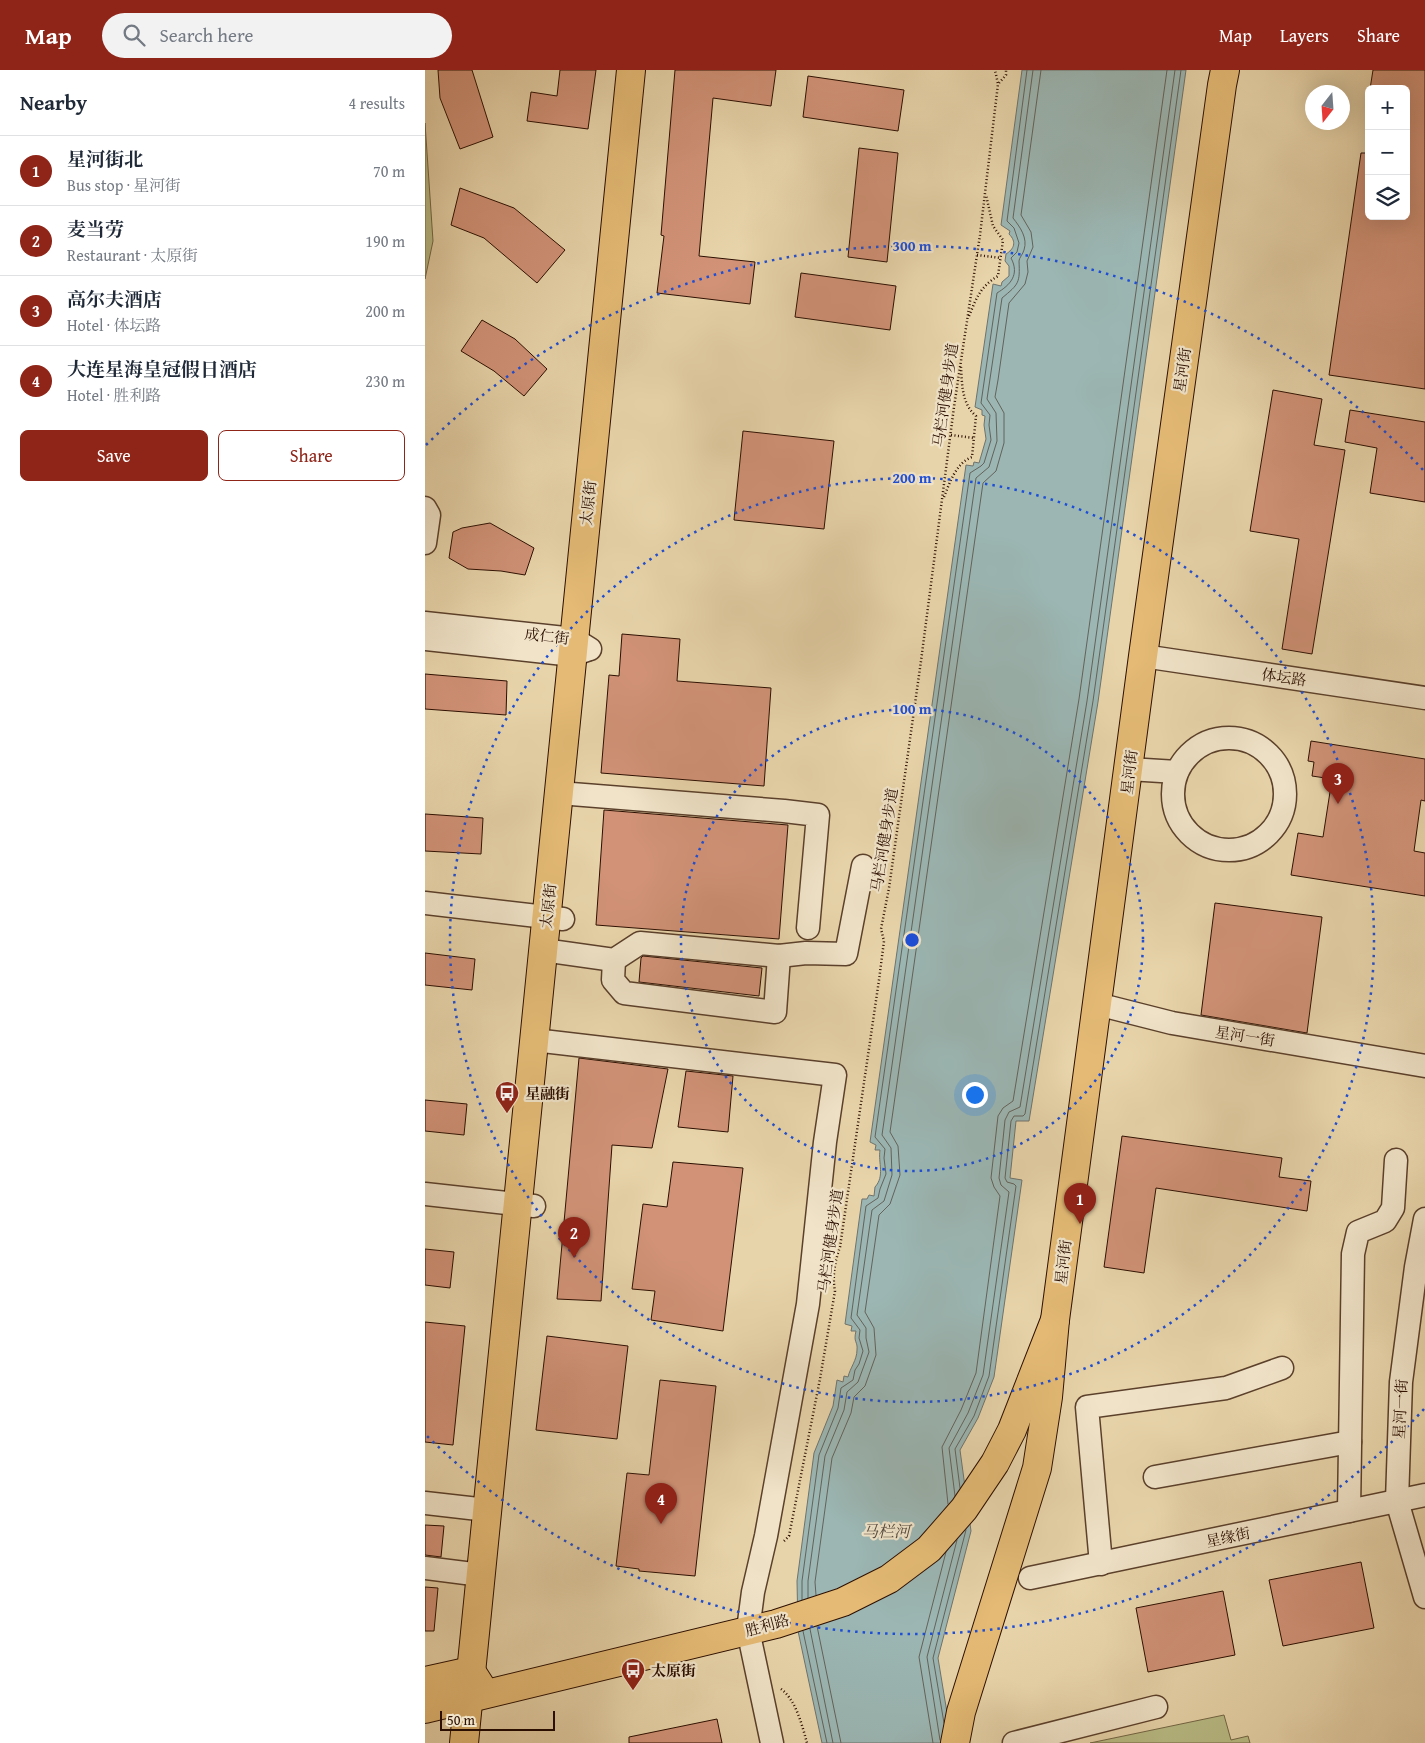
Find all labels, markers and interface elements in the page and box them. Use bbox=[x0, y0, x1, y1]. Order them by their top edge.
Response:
search box bbox=[102, 13, 452, 58]
text: Map bbox=[25, 18, 72, 53]
icon: search bbox=[120, 21, 148, 49]
text: Search here bbox=[160, 21, 253, 49]
text: Map bbox=[1219, 22, 1252, 49]
text: Layers bbox=[1280, 22, 1329, 49]
text: Share bbox=[1357, 22, 1400, 49]
north arrow bbox=[1305, 85, 1350, 130]
map controls bbox=[1365, 85, 1410, 220]
button: + bbox=[1365, 85, 1410, 130]
text: Nearby bbox=[20, 87, 87, 118]
text: 4 results bbox=[348, 91, 405, 115]
button: − bbox=[1365, 130, 1410, 175]
text: 星河街北 bbox=[67, 145, 143, 173]
text: 1 bbox=[32, 159, 40, 183]
text: 70 m bbox=[373, 159, 405, 183]
text: Bus stop · 星河街 bbox=[67, 173, 181, 197]
button: layers bbox=[1365, 175, 1410, 220]
text: 麦当劳 bbox=[67, 215, 124, 243]
text: 2 bbox=[32, 229, 40, 253]
text: 190 m bbox=[365, 229, 405, 253]
text: 300 m bbox=[892, 235, 932, 256]
text: Restaurant · 太原街 bbox=[67, 243, 198, 267]
text: 高尔夫酒店 bbox=[67, 285, 162, 313]
text: 3 bbox=[32, 299, 40, 323]
text: 200 m bbox=[365, 299, 405, 323]
text: Hotel · 体坛路 bbox=[67, 313, 161, 337]
street label: 马栏河健身步道 bbox=[927, 342, 963, 448]
street label: 星河街 bbox=[1168, 346, 1196, 394]
text: 大连星海皇冠假日酒店 bbox=[67, 355, 257, 383]
text: 4 bbox=[32, 369, 40, 393]
text: 230 m bbox=[365, 369, 405, 393]
text: Hotel · 胜利路 bbox=[67, 383, 161, 407]
button: Save bbox=[20, 430, 208, 481]
button: Share bbox=[218, 430, 405, 481]
text: 200 m bbox=[892, 467, 932, 488]
street label: 太原街 bbox=[575, 480, 601, 526]
street label: 成仁街 bbox=[523, 623, 571, 649]
street label: 体坛路 bbox=[1260, 663, 1308, 691]
text: 100 m bbox=[892, 698, 932, 719]
street label: 星河街 bbox=[1116, 748, 1142, 796]
pin: 3 bbox=[1322, 763, 1354, 804]
street label: 马栏河健身步道 bbox=[865, 786, 903, 894]
street label: 太原街 bbox=[535, 883, 561, 929]
centre of rings bbox=[903, 931, 921, 949]
street label: 星河一街 bbox=[1214, 1021, 1276, 1051]
bus stop icon: 星融街 bbox=[494, 1080, 520, 1114]
your location bbox=[962, 1082, 988, 1108]
place label: 星融街 bbox=[525, 1083, 570, 1104]
pin: 1 bbox=[1064, 1183, 1096, 1224]
street label: 马栏河健身步道 bbox=[812, 1188, 848, 1294]
pin: 2 bbox=[558, 1217, 590, 1258]
street label: 星河街 bbox=[1050, 1238, 1076, 1286]
street label: 星河一街 bbox=[1388, 1378, 1412, 1440]
pin: 4 bbox=[645, 1483, 677, 1524]
water label: 马栏河 bbox=[862, 1519, 913, 1543]
street label: 星缘街 bbox=[1204, 1522, 1252, 1552]
street label: 胜利路 bbox=[743, 1609, 791, 1641]
bus stop icon: 太原街 bbox=[620, 1657, 646, 1691]
place label: 太原街 bbox=[651, 1660, 696, 1681]
scale bar bbox=[440, 1708, 555, 1731]
text: 50 m bbox=[447, 1710, 475, 1730]

